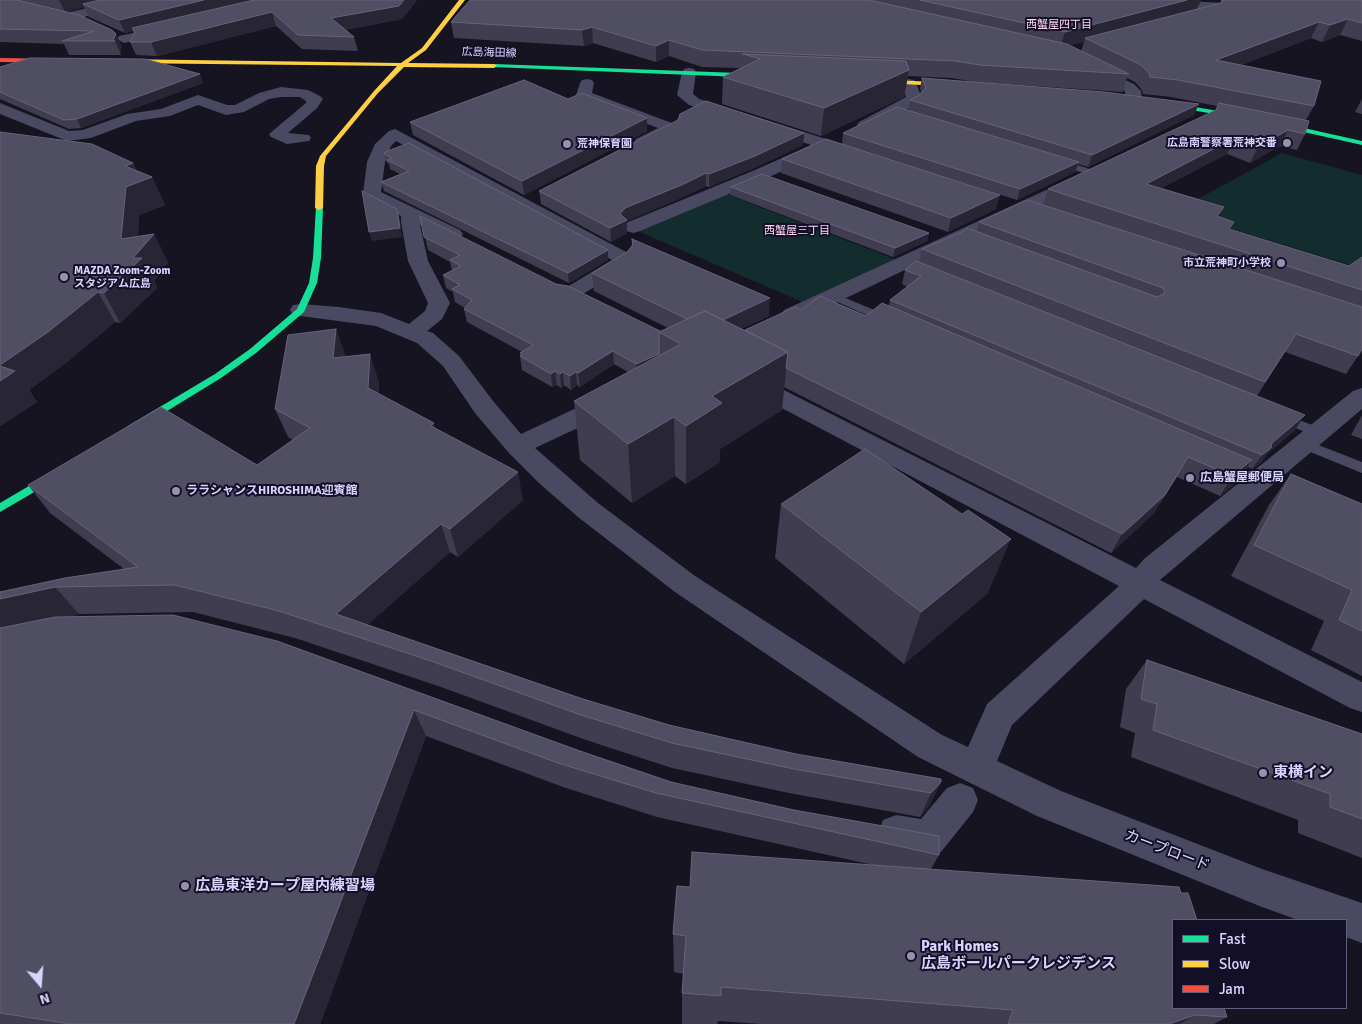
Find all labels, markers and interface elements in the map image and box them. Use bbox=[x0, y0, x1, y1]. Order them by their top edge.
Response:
district label: 西蟹屋四丁目 bbox=[1026, 18, 1092, 32]
street label: 広島海田線 bbox=[461, 45, 517, 61]
place label: 広島南警察署荒神交番 bbox=[1167, 136, 1277, 150]
place label: 荒神保育園 bbox=[577, 137, 632, 151]
marker: 広島南警察署荒神交番 bbox=[1281, 137, 1293, 149]
marker: 荒神保育園 bbox=[561, 138, 573, 150]
district label: 西蟹屋三丁目 bbox=[764, 224, 830, 238]
place label: 市立荒神町小学校 bbox=[1183, 256, 1271, 270]
marker: 市立荒神町小学校 bbox=[1275, 257, 1287, 269]
place label: MAZDA Zoom-Zoom スタジアム広島 bbox=[74, 264, 170, 290]
marker: MAZDA Zoom-Zoom スタジアム広島 bbox=[58, 271, 70, 283]
place label: 広島蟹屋郵便局 bbox=[1200, 471, 1284, 485]
marker: 広島蟹屋郵便局 bbox=[1184, 472, 1196, 484]
place label: ララシャンスHIROSHIMA迎賓館 bbox=[186, 484, 358, 498]
marker: ララシャンスHIROSHIMA迎賓館 bbox=[170, 485, 182, 497]
place label: 東横イン bbox=[1273, 764, 1333, 782]
marker: 東横イン bbox=[1257, 767, 1269, 779]
street label: カープロード bbox=[1122, 826, 1212, 876]
place label: 広島東洋カープ屋内練習場 bbox=[195, 877, 375, 895]
marker: 広島東洋カープ屋内練習場 bbox=[179, 880, 191, 892]
legend bbox=[1172, 919, 1347, 1009]
text: Fast bbox=[1219, 930, 1246, 948]
place label: Park Homes 広島ボールパークレジデンス bbox=[921, 938, 1116, 973]
marker: Park Homes 広島ボールパークレジデンス bbox=[905, 950, 917, 962]
text: Slow bbox=[1219, 955, 1250, 973]
north arrow bbox=[15, 959, 65, 1009]
text: Jam bbox=[1219, 980, 1245, 998]
text: N bbox=[38, 989, 52, 1008]

